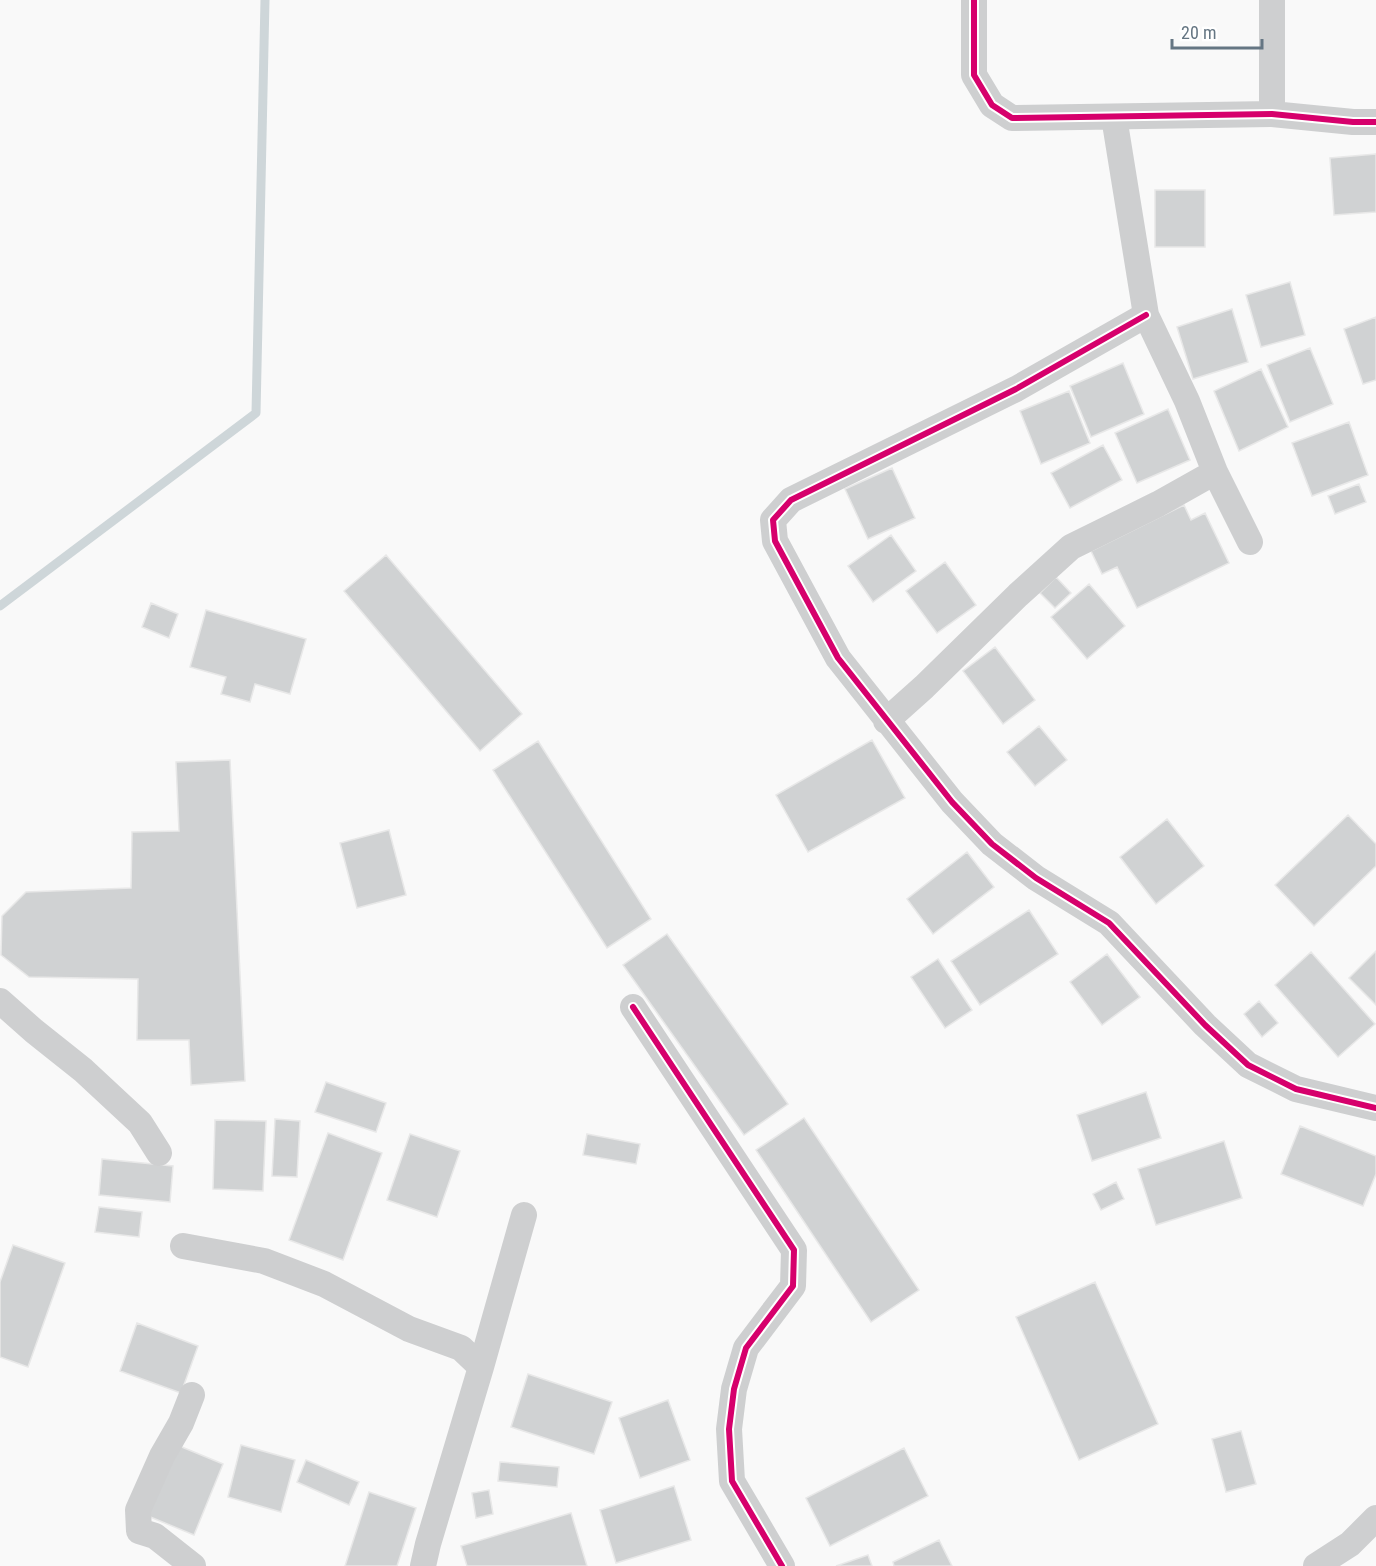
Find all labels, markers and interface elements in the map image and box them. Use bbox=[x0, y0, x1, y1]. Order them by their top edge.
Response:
scale bar bbox=[1172, 12, 1262, 50]
text: 20 m bbox=[1181, 22, 1216, 43]

